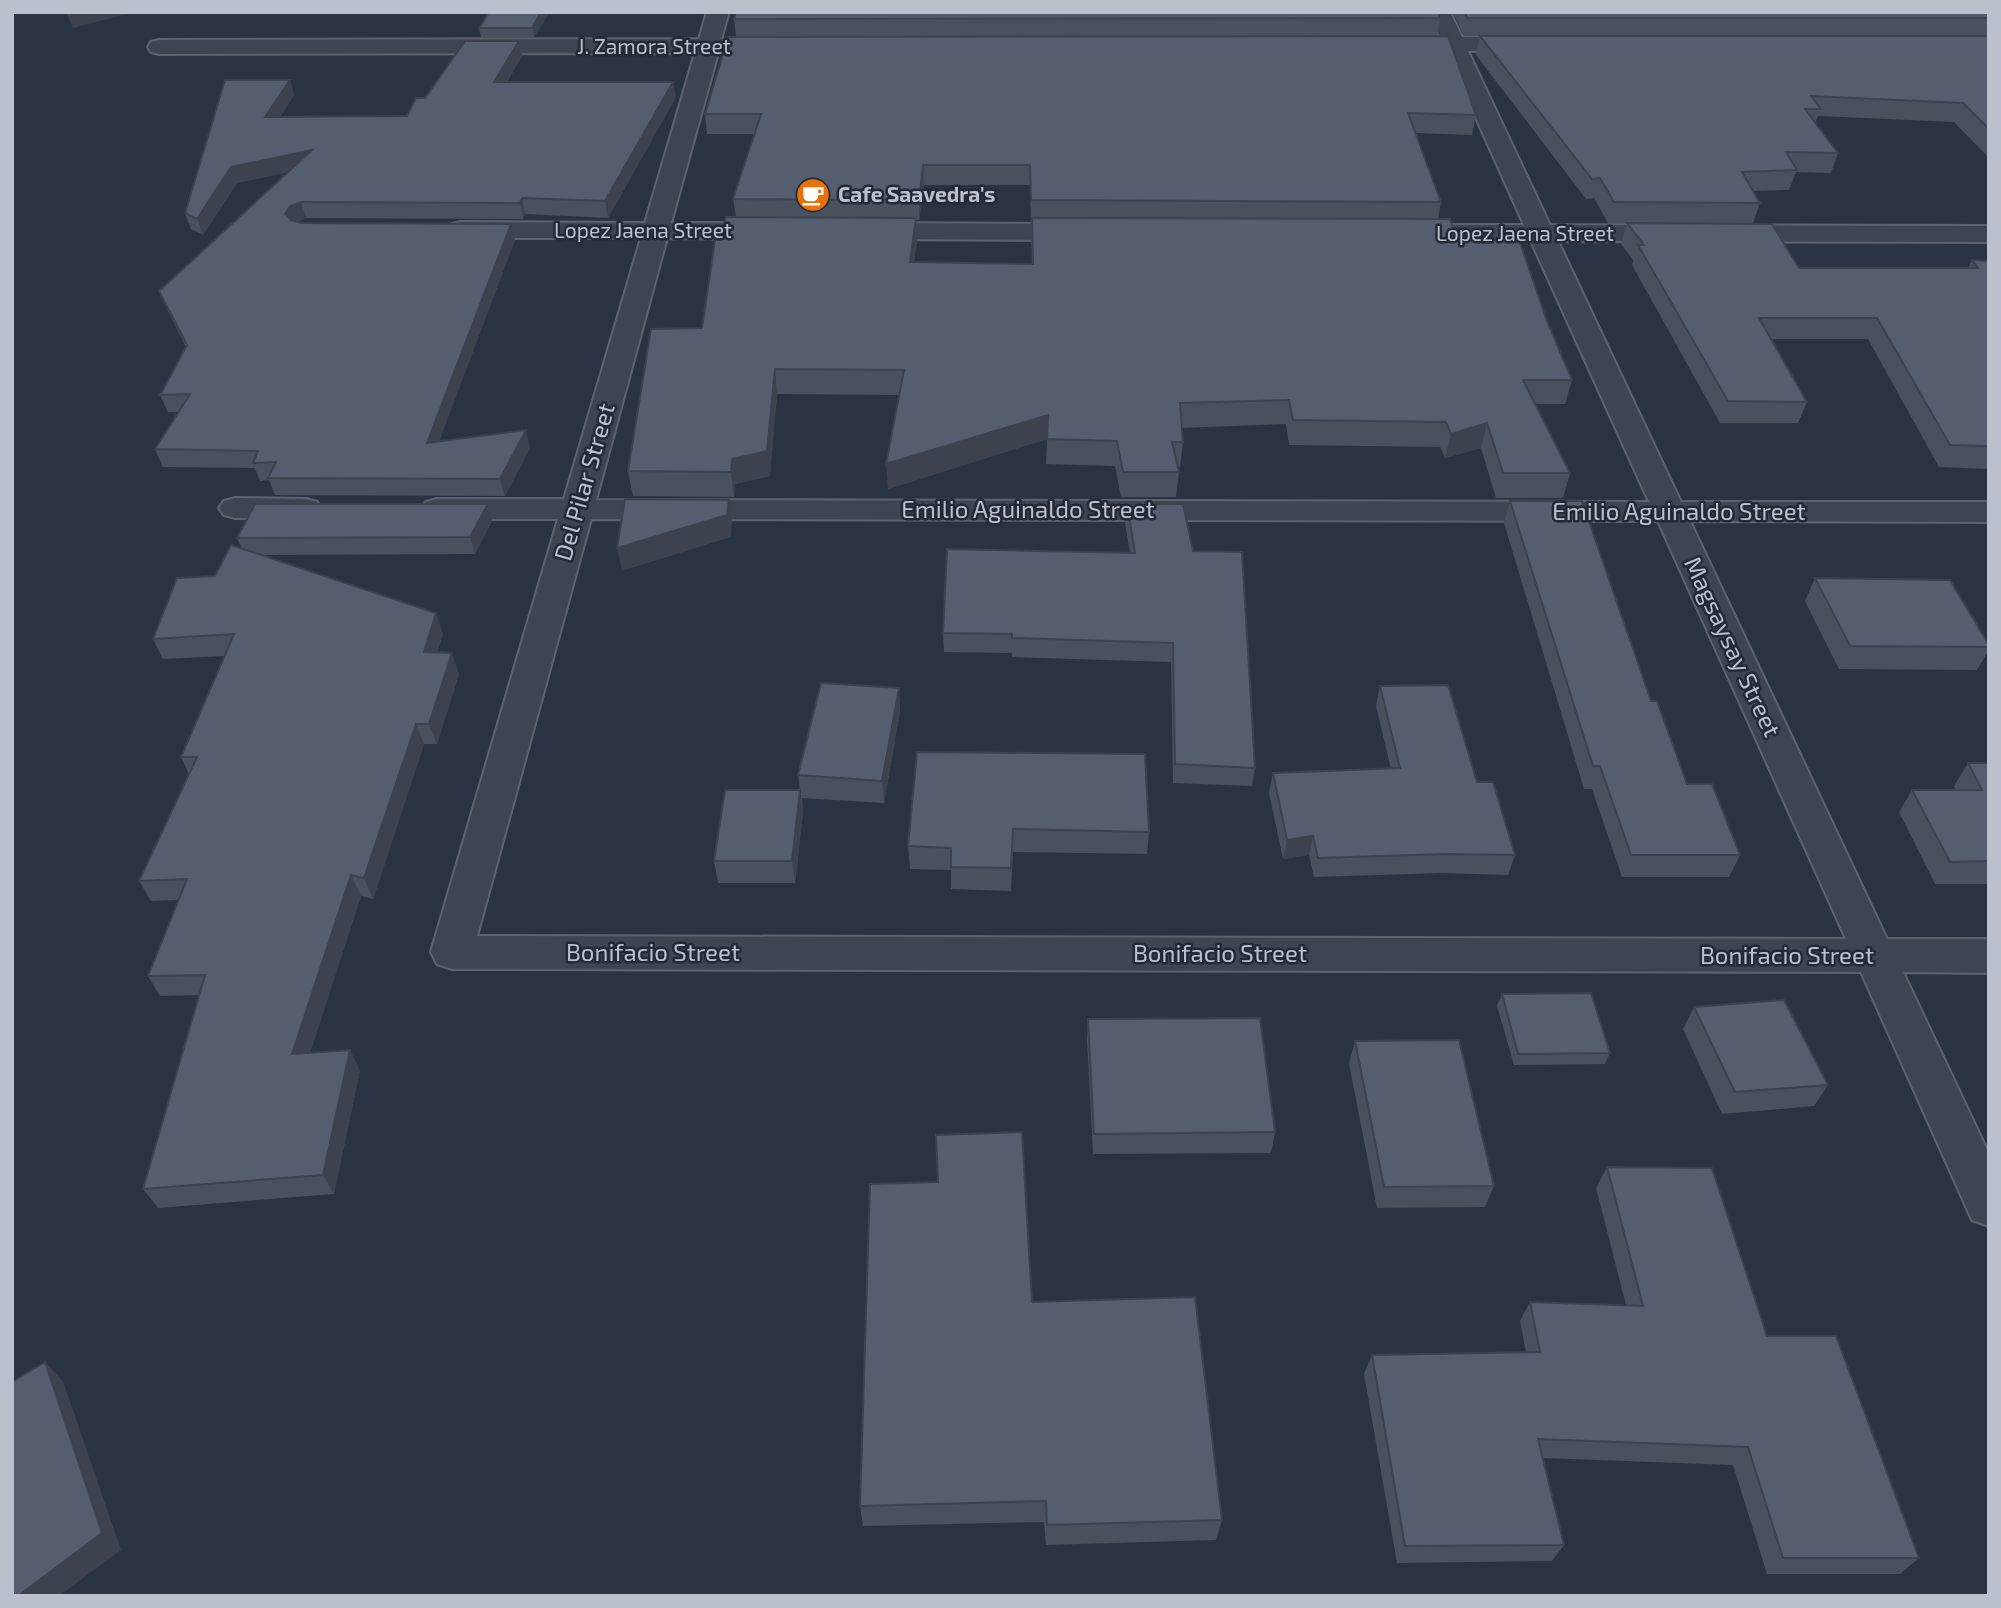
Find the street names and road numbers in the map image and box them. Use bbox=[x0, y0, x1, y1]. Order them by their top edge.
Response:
street label: J. Zamora Street bbox=[577, 33, 731, 58]
street label: Lopez Jaena Street bbox=[554, 217, 732, 242]
street label: Lopez Jaena Street bbox=[1436, 220, 1614, 245]
street label: Del Pilar Street bbox=[547, 400, 620, 564]
street label: Emilio Aguinaldo Street bbox=[901, 494, 1155, 523]
street label: Emilio Aguinaldo Street bbox=[1552, 496, 1806, 525]
street label: Magsaysay Street bbox=[1679, 552, 1788, 741]
street label: Bonifacio Street bbox=[566, 937, 740, 966]
street label: Bonifacio Street bbox=[1133, 938, 1307, 967]
street label: Bonifacio Street bbox=[1700, 940, 1874, 969]

